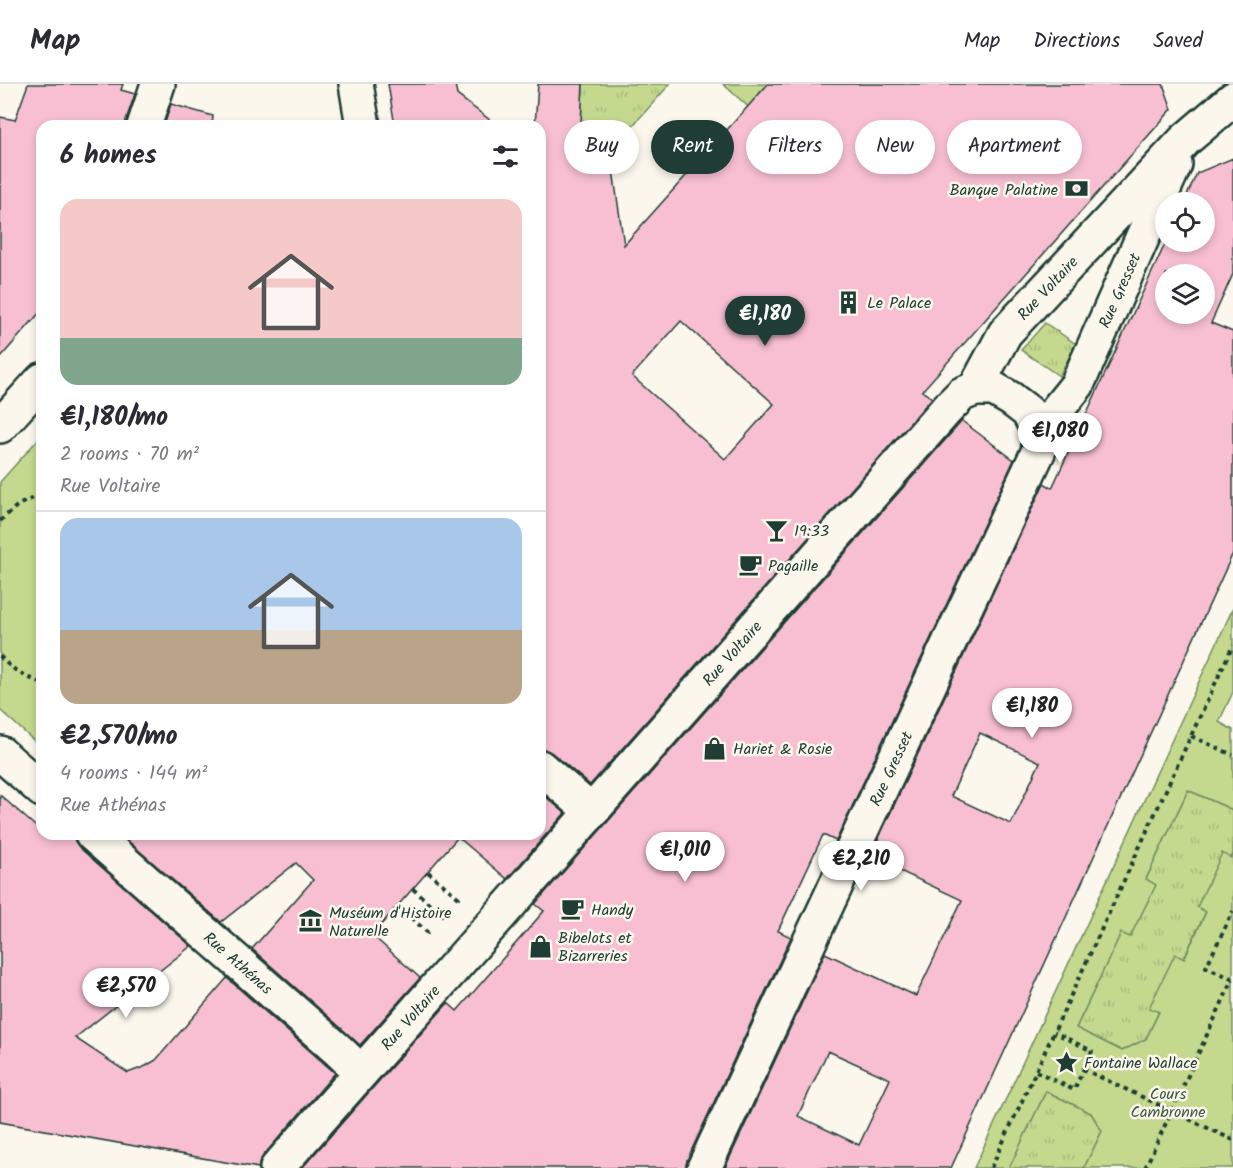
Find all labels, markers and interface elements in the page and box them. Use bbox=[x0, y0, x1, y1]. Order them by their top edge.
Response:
text: Map bbox=[30, 19, 81, 64]
text: Map bbox=[964, 25, 1000, 58]
text: Directions bbox=[1033, 25, 1120, 58]
text: Saved bbox=[1153, 25, 1203, 58]
chip: Buy bbox=[564, 120, 639, 174]
chip: Rent bbox=[651, 120, 734, 174]
chip: Filters bbox=[746, 120, 843, 174]
chip: New bbox=[855, 120, 935, 174]
chip: Apartment bbox=[947, 120, 1082, 174]
text: 6 homes bbox=[60, 135, 157, 177]
icon: filters bbox=[489, 140, 522, 173]
bank icon: Banque Palatine bbox=[1063, 176, 1089, 202]
place label: Banque Palatine bbox=[950, 178, 1058, 203]
map controls bbox=[1155, 192, 1215, 324]
button: locate bbox=[1155, 192, 1215, 252]
icon: home bbox=[237, 238, 345, 346]
street label: Rue Gresset bbox=[1093, 249, 1148, 333]
street label: Rue Voltaire bbox=[1012, 251, 1085, 327]
button: layers bbox=[1155, 264, 1215, 324]
building icon: Le Palace bbox=[836, 289, 862, 315]
place label: Le Palace bbox=[867, 291, 931, 316]
pin: €1,180 bbox=[716, 296, 814, 347]
text: €1,180 bbox=[739, 299, 791, 331]
text: €1,180/mo bbox=[60, 397, 168, 439]
pin: €1,080 bbox=[1011, 413, 1109, 464]
text: €1,080 bbox=[1032, 416, 1088, 448]
text: 2 rooms · 70 m² bbox=[60, 439, 199, 471]
text: Rue Voltaire bbox=[60, 471, 160, 503]
bar icon: 19:33 bbox=[763, 517, 789, 543]
place label: 19:33 bbox=[794, 519, 829, 544]
cafe icon: Pagaille bbox=[737, 552, 763, 578]
place label: Pagaille bbox=[768, 554, 818, 579]
icon: home bbox=[237, 557, 345, 665]
street label: Rue Voltaire bbox=[697, 616, 769, 692]
pin: €1,180 bbox=[983, 688, 1081, 739]
text: €1,180 bbox=[1006, 691, 1058, 723]
text: €2,570/mo bbox=[60, 716, 178, 758]
street label: Rue Gresset bbox=[864, 727, 920, 811]
shop icon: Hariet & Rosie bbox=[702, 735, 728, 761]
place label: Hariet & Rosie bbox=[733, 737, 832, 762]
text: 4 rooms · 144 m² bbox=[60, 758, 207, 790]
text: Rue Athénas bbox=[60, 790, 166, 822]
pin: €1,010 bbox=[636, 832, 734, 883]
text: €1,010 bbox=[660, 835, 710, 867]
pin: €2,210 bbox=[812, 841, 910, 892]
text: €2,210 bbox=[832, 844, 890, 876]
cafe icon: Handy bbox=[560, 896, 586, 922]
place label: Handy bbox=[591, 898, 634, 923]
place label: Muséum d'Histoire Naturelle bbox=[329, 901, 451, 944]
museum icon: Muséum d'Histoire Naturelle bbox=[298, 908, 324, 934]
street label: Rue Athénas bbox=[197, 926, 278, 1001]
place label: Bibelots et Bizarreries bbox=[558, 926, 632, 969]
shop icon: Bibelots et Bizarreries bbox=[527, 933, 553, 959]
pin: €2,570 bbox=[77, 968, 175, 1019]
text: €2,570 bbox=[96, 971, 156, 1003]
street label: Rue Voltaire bbox=[375, 980, 447, 1057]
place icon: Fontaine Wallace bbox=[1053, 1049, 1079, 1075]
place label: Fontaine Wallace bbox=[1084, 1051, 1197, 1076]
park label: Cours Cambronne bbox=[1130, 1082, 1206, 1125]

